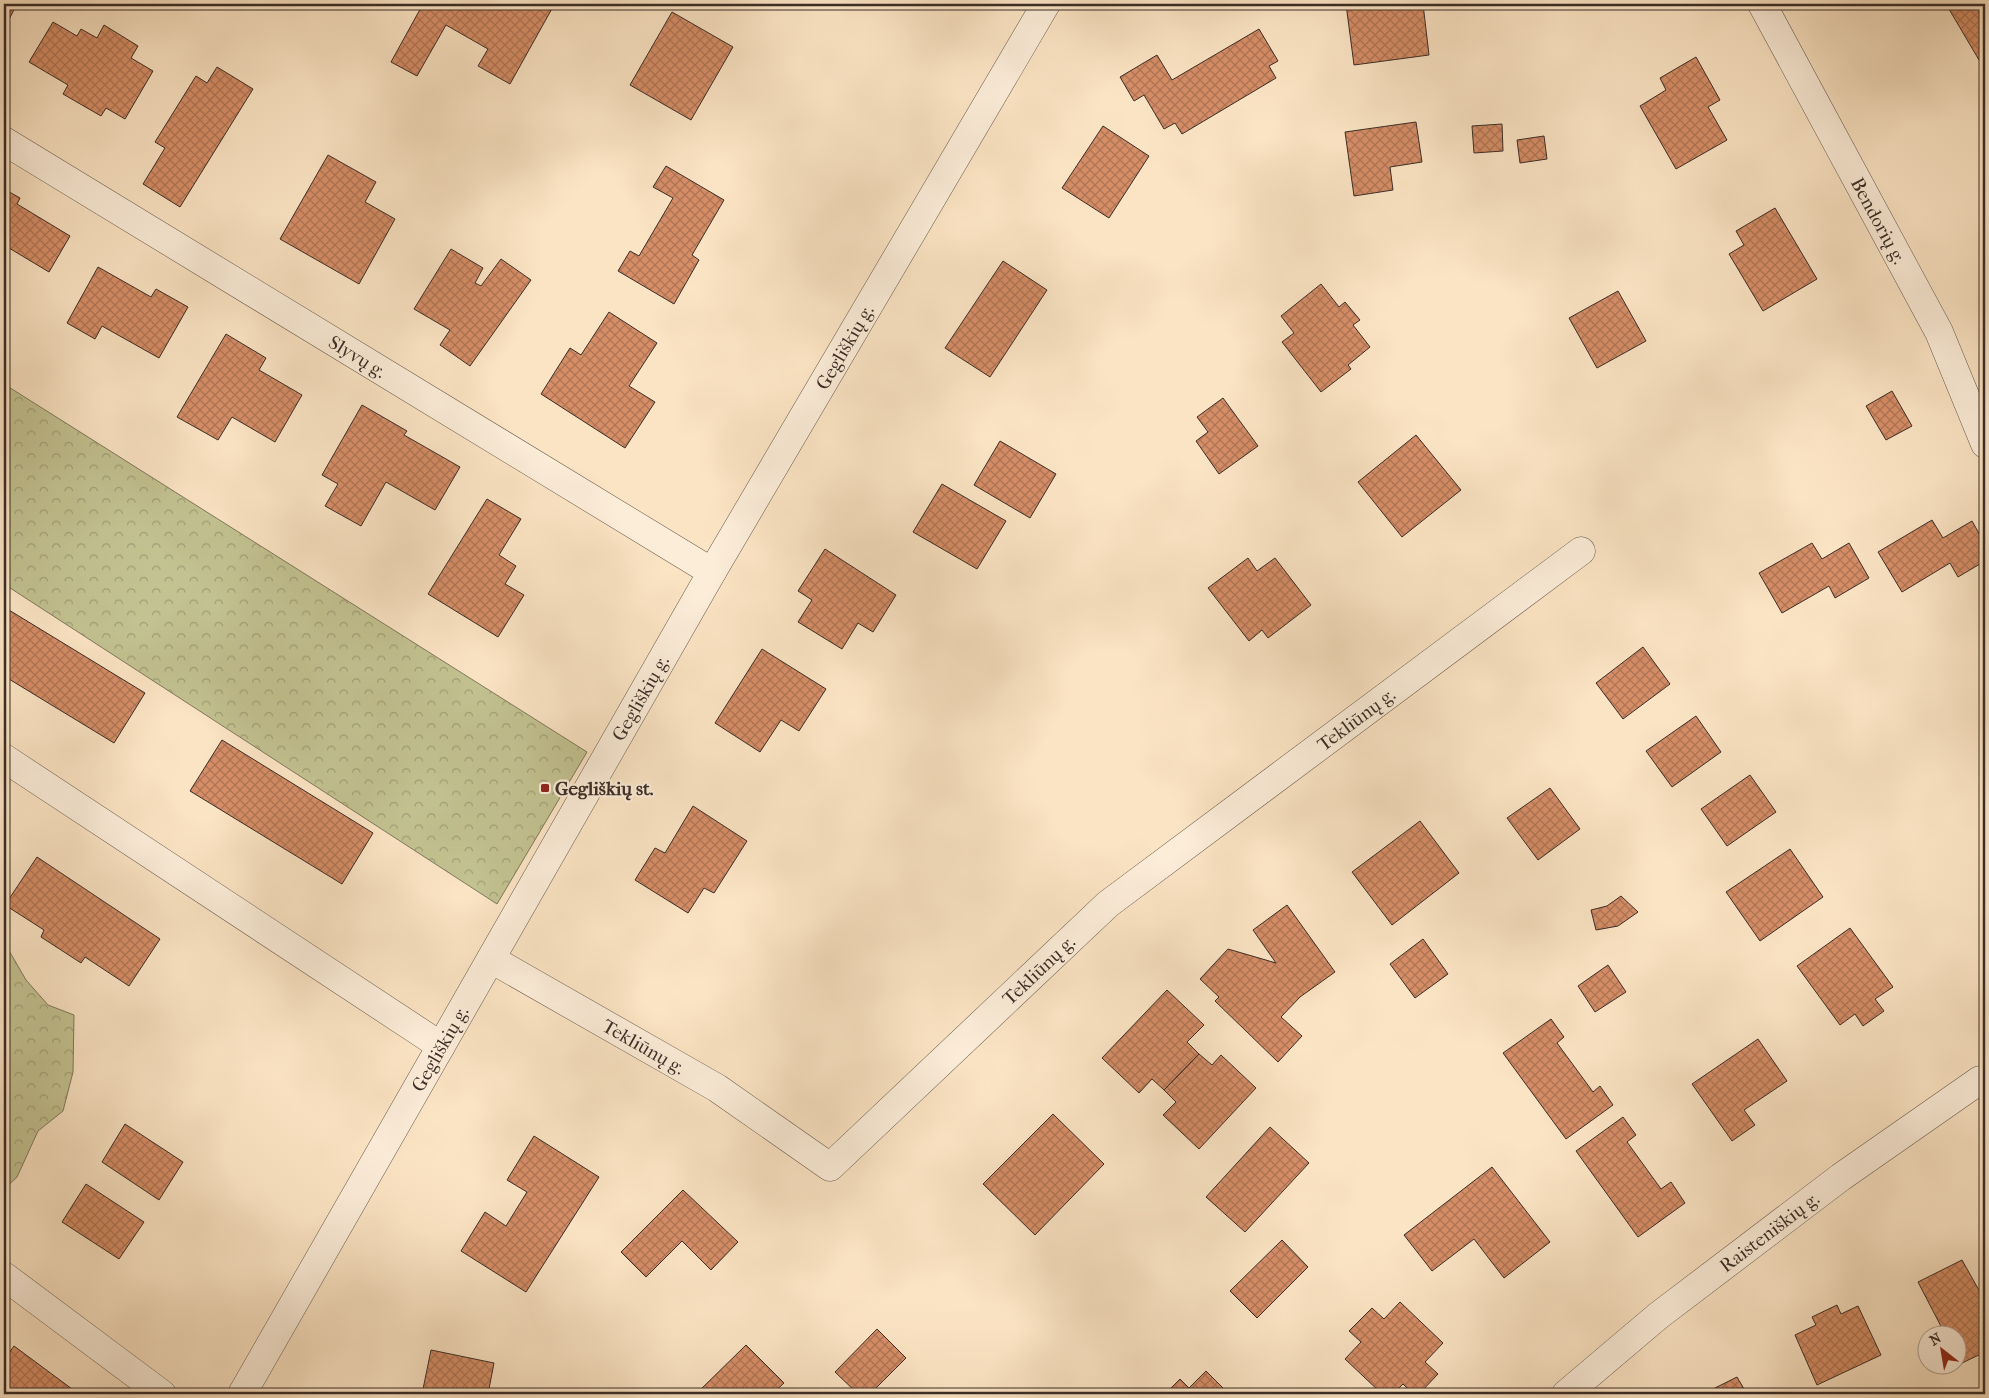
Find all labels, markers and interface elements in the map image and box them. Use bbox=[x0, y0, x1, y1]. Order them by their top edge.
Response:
street label: Bendorių g. bbox=[1846, 174, 1910, 268]
street label: Gegliškių g. bbox=[812, 301, 879, 394]
street label: Slyvų g. bbox=[324, 331, 390, 383]
street label: Gegliškių g. bbox=[608, 652, 674, 745]
street label: Tekliūnų g. bbox=[1313, 684, 1400, 756]
place label: Gegliškių st. bbox=[555, 778, 654, 801]
marker: Gegliškių st. bbox=[539, 782, 551, 794]
street label: Tekliūnų g. bbox=[998, 931, 1080, 1010]
street label: Gegliškių g. bbox=[407, 1002, 474, 1096]
street label: Tekliūnų g. bbox=[598, 1015, 688, 1079]
street label: Raisteniškių g. bbox=[1715, 1188, 1824, 1277]
north arrow bbox=[1916, 1326, 1966, 1376]
text: N bbox=[1927, 1329, 1945, 1349]

